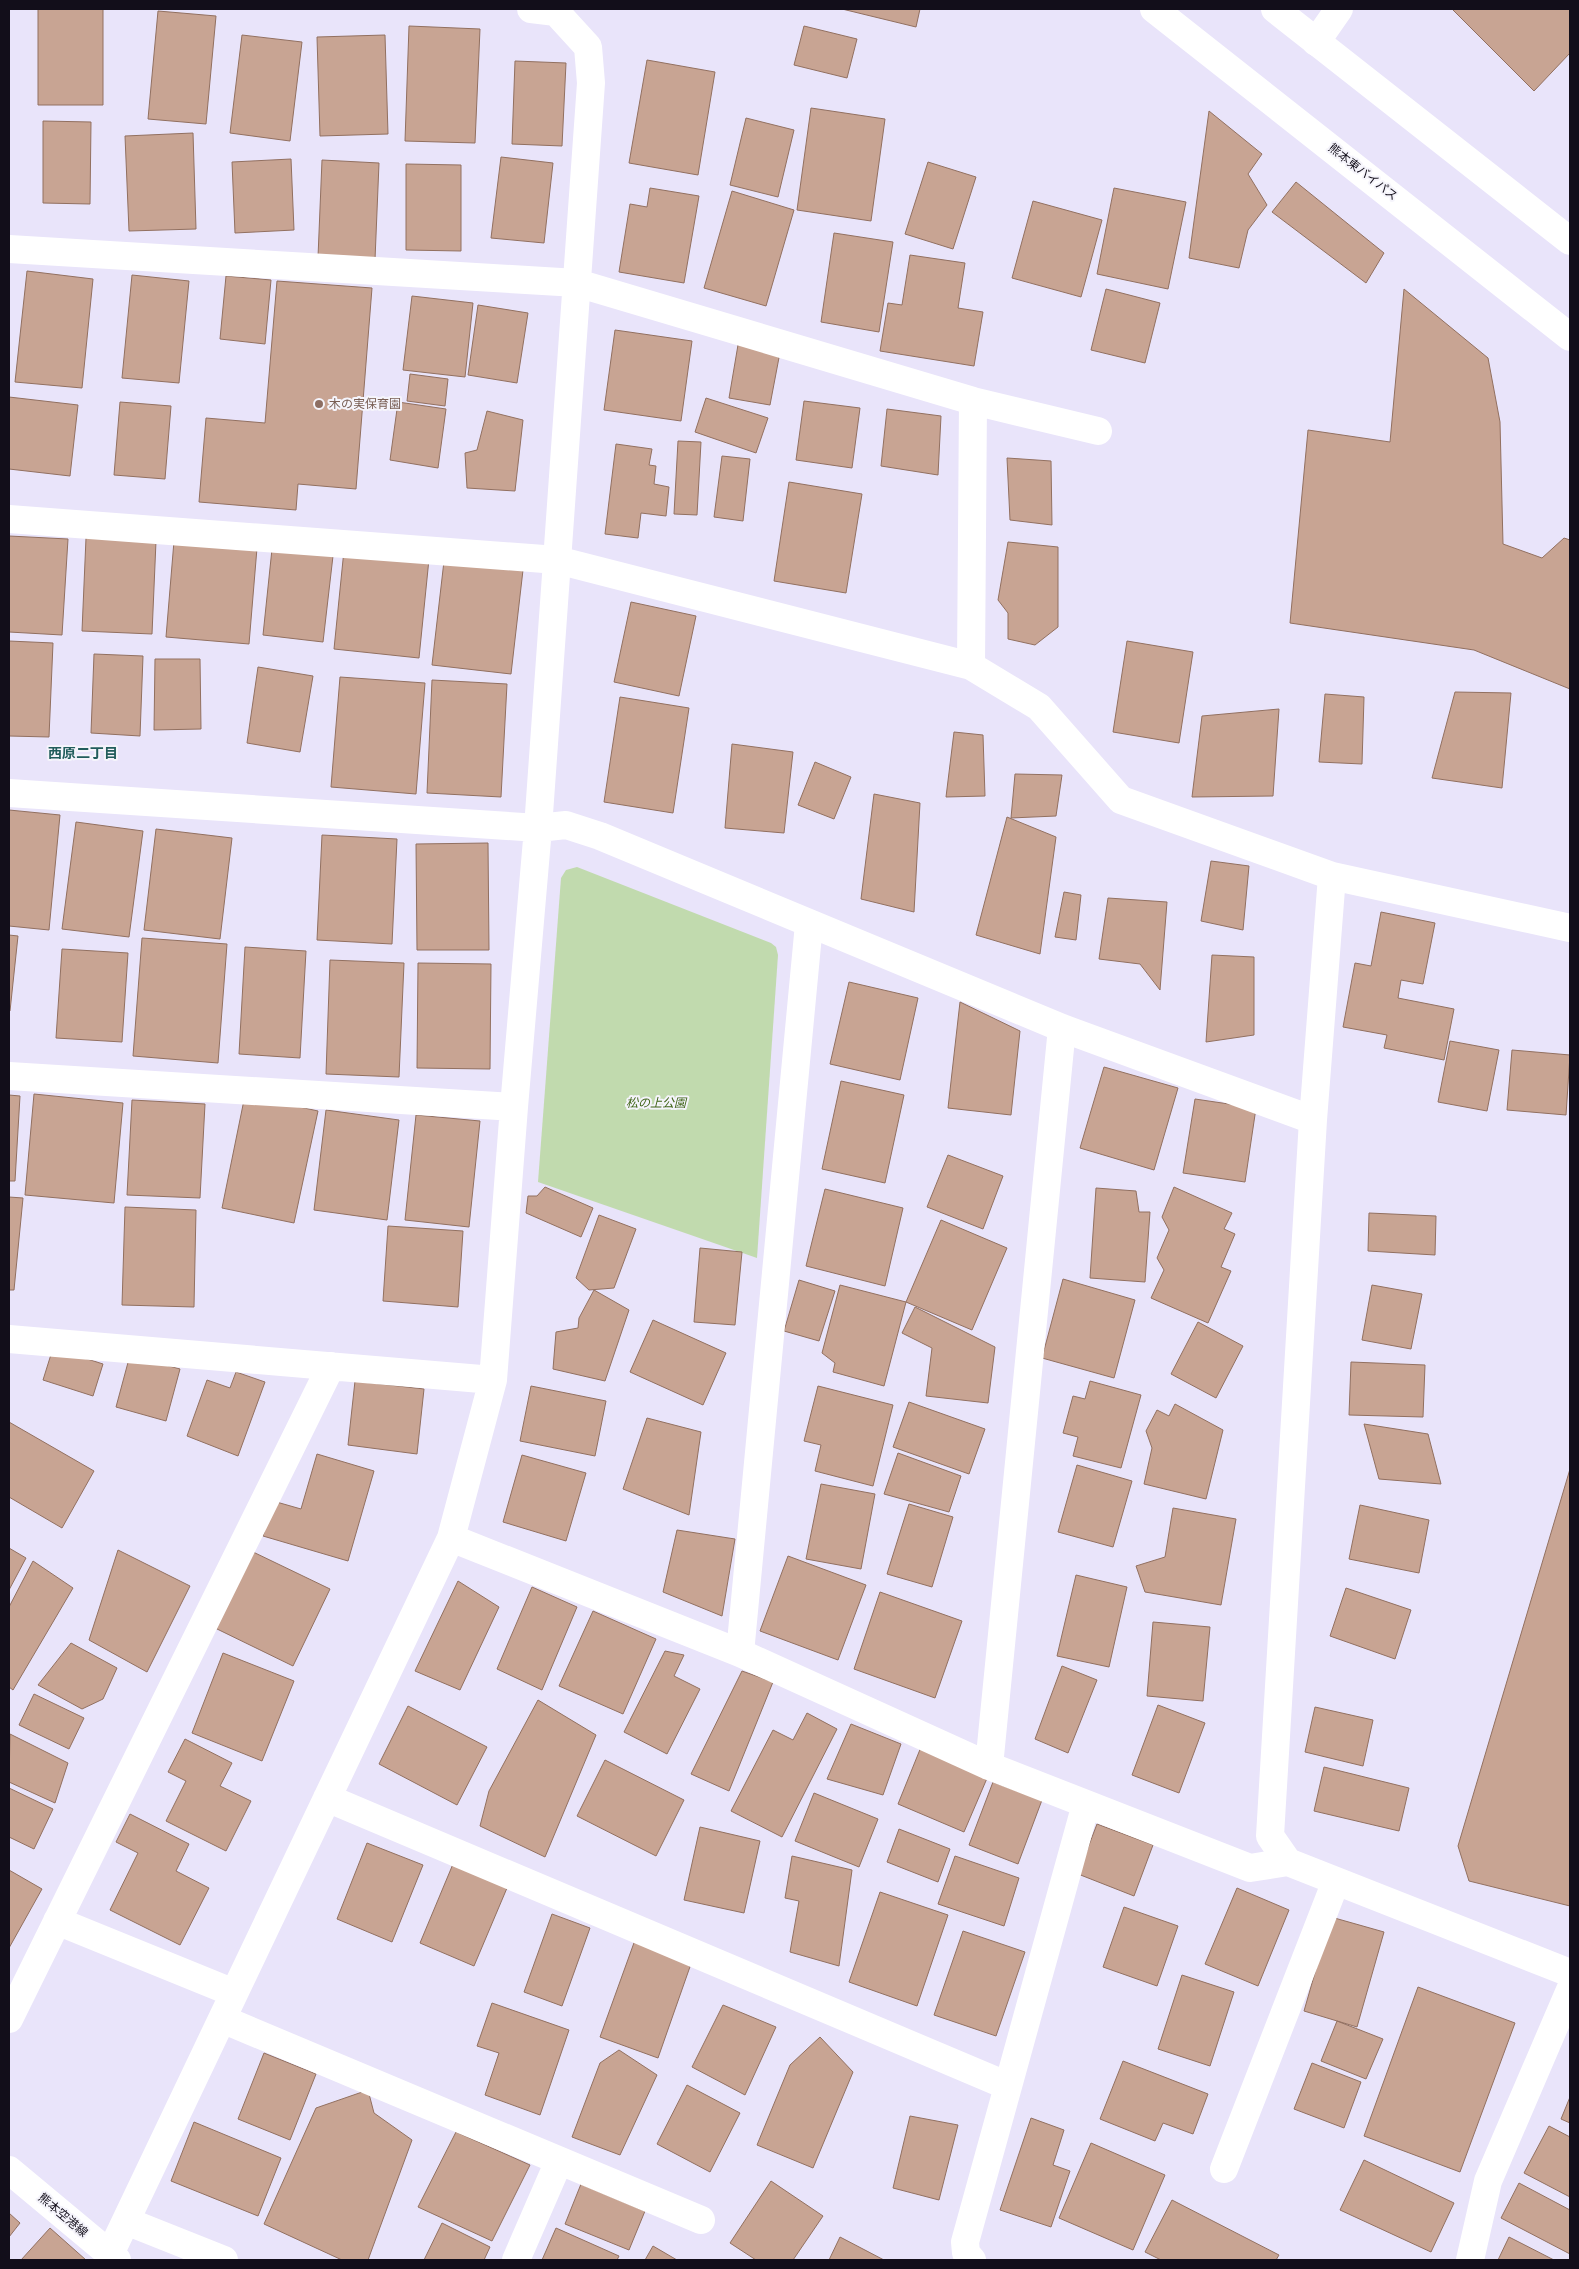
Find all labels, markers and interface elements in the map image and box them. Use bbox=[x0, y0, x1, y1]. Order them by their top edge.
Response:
street label: 熊本東バイパス bbox=[1326, 140, 1401, 203]
place label: 木の実保育園 bbox=[329, 396, 401, 411]
marker: 木の実保育園 bbox=[313, 398, 325, 410]
district label: 西原二丁目 bbox=[48, 744, 118, 762]
park label: 松の上公園 bbox=[626, 1095, 688, 1110]
street label: 熊本空港線 bbox=[36, 2190, 91, 2240]

